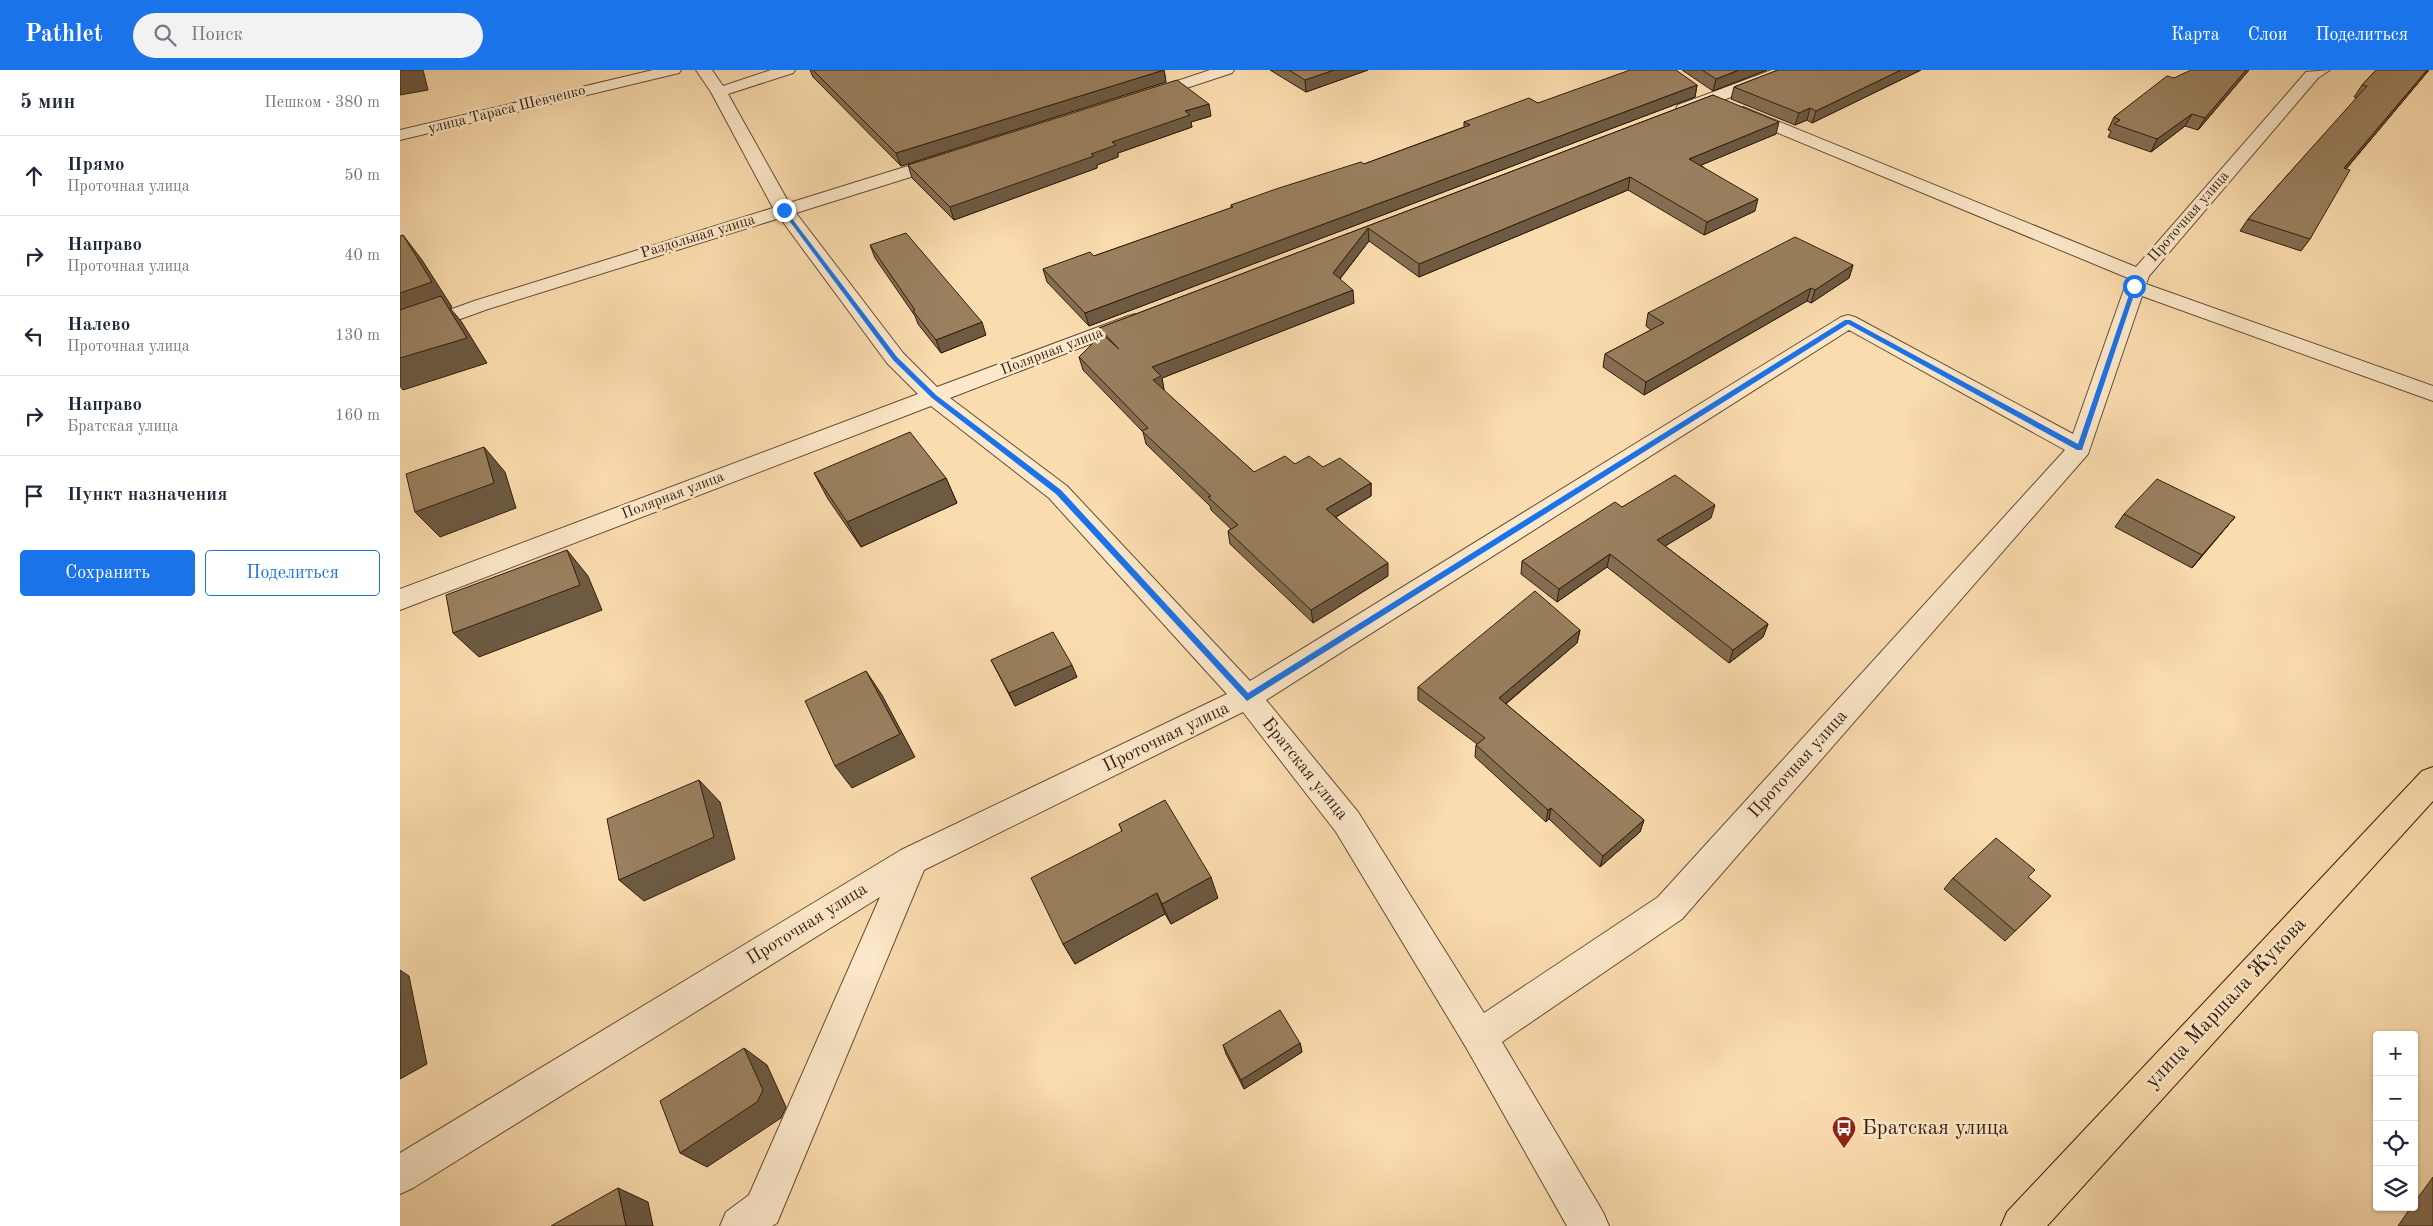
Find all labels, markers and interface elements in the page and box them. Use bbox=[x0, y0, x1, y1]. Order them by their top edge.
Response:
search box bbox=[133, 13, 483, 58]
icon: search bbox=[151, 21, 179, 49]
text: Pathlet bbox=[25, 23, 103, 47]
text: Поиск bbox=[191, 26, 243, 45]
text: Карта bbox=[2171, 26, 2220, 44]
text: Слои bbox=[2248, 26, 2287, 44]
text: Поделиться bbox=[2315, 26, 2408, 44]
street label: улица Тараса Шевченко bbox=[427, 83, 587, 137]
text: 5 мин bbox=[20, 92, 75, 113]
text: Пешком · 380 m bbox=[264, 95, 380, 111]
text: Прямо bbox=[67, 156, 125, 175]
icon: ahead bbox=[20, 162, 48, 190]
text: 50 m bbox=[344, 168, 380, 184]
street label: Проточная улица bbox=[2146, 168, 2233, 265]
text: Проточная улица bbox=[67, 179, 190, 195]
route end bbox=[773, 199, 796, 222]
street label: Раздольная улица bbox=[639, 212, 758, 262]
text: Направо bbox=[67, 236, 142, 255]
icon: right bbox=[20, 242, 48, 270]
text: 40 m bbox=[344, 248, 380, 264]
text: Проточная улица bbox=[67, 259, 190, 275]
route start bbox=[2123, 275, 2146, 298]
text: Налево bbox=[67, 316, 130, 335]
icon: left bbox=[20, 322, 48, 350]
street label: Полярная улица bbox=[999, 325, 1106, 378]
text: 130 m bbox=[335, 328, 380, 344]
text: Проточная улица bbox=[67, 339, 190, 355]
text: Направо bbox=[67, 396, 142, 415]
icon: right bbox=[20, 402, 48, 430]
text: 160 m bbox=[335, 408, 380, 424]
text: Братская улица bbox=[67, 419, 179, 435]
street label: Полярная улица bbox=[620, 469, 727, 522]
icon: arrive bbox=[20, 482, 48, 510]
text: Пункт назначения bbox=[67, 486, 227, 505]
button: Сохранить bbox=[20, 550, 195, 596]
button: Поделиться bbox=[205, 550, 380, 596]
street label: Проточная улица bbox=[1100, 699, 1232, 775]
street label: Проточная улица bbox=[1745, 707, 1851, 821]
street label: Братская улица bbox=[1258, 714, 1352, 824]
street label: Проточная улица bbox=[744, 880, 870, 968]
street label: улица Маршала Жукова bbox=[2141, 913, 2311, 1093]
map controls bbox=[2373, 1031, 2418, 1211]
button: + bbox=[2373, 1031, 2418, 1076]
button: − bbox=[2373, 1076, 2418, 1121]
bus stop icon: Братская улица bbox=[1831, 1115, 1857, 1149]
place label: Братская улица bbox=[1862, 1118, 2009, 1139]
button: locate bbox=[2373, 1121, 2418, 1166]
button: layers bbox=[2373, 1166, 2418, 1211]

